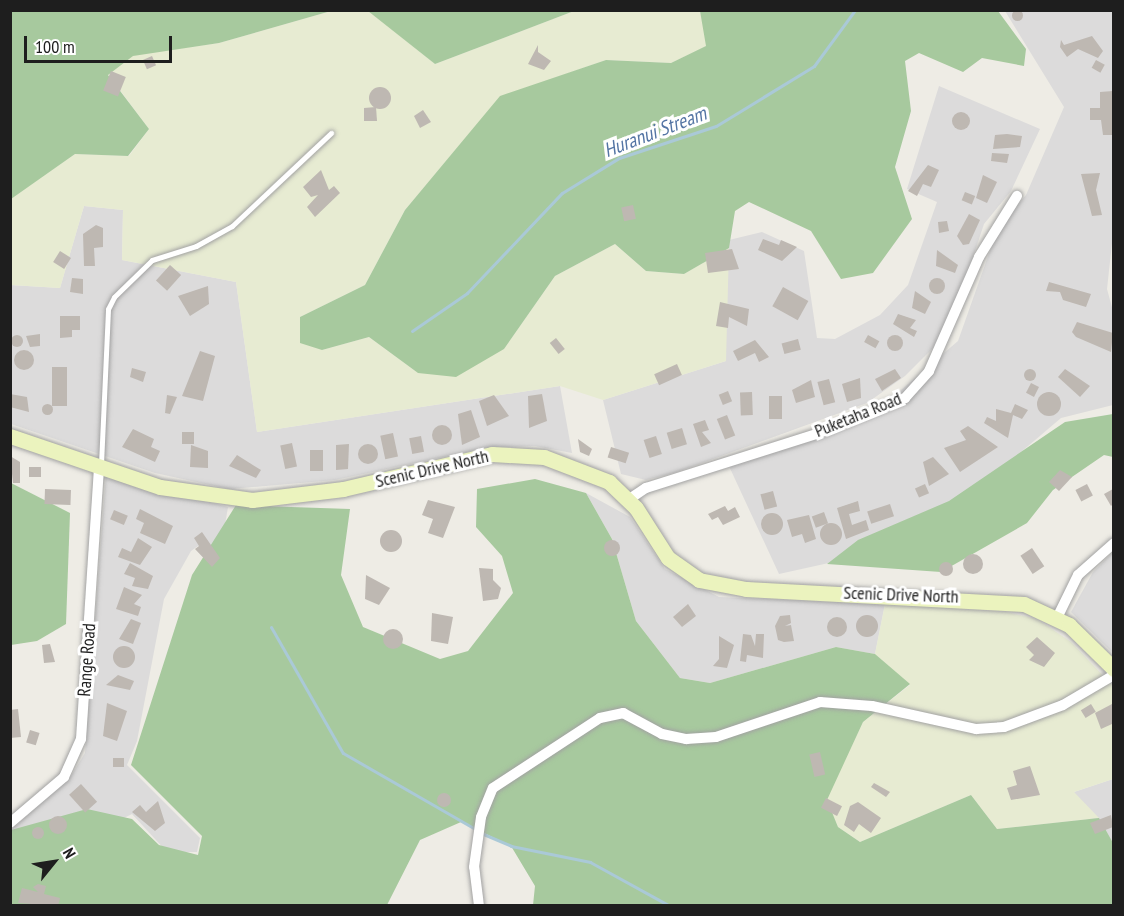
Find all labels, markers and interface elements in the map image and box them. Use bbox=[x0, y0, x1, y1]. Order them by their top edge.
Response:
scale bar bbox=[27, 24, 176, 62]
text: 100 m bbox=[35, 35, 75, 58]
water label: Huranui Stream bbox=[600, 101, 710, 163]
street label: Puketaha Road bbox=[812, 388, 904, 442]
street label: Scenic Drive North bbox=[373, 445, 491, 493]
street label: Scenic Drive North bbox=[843, 582, 959, 608]
street label: Range Road bbox=[74, 623, 100, 697]
north arrow bbox=[24, 832, 84, 892]
text: N bbox=[59, 844, 80, 862]

